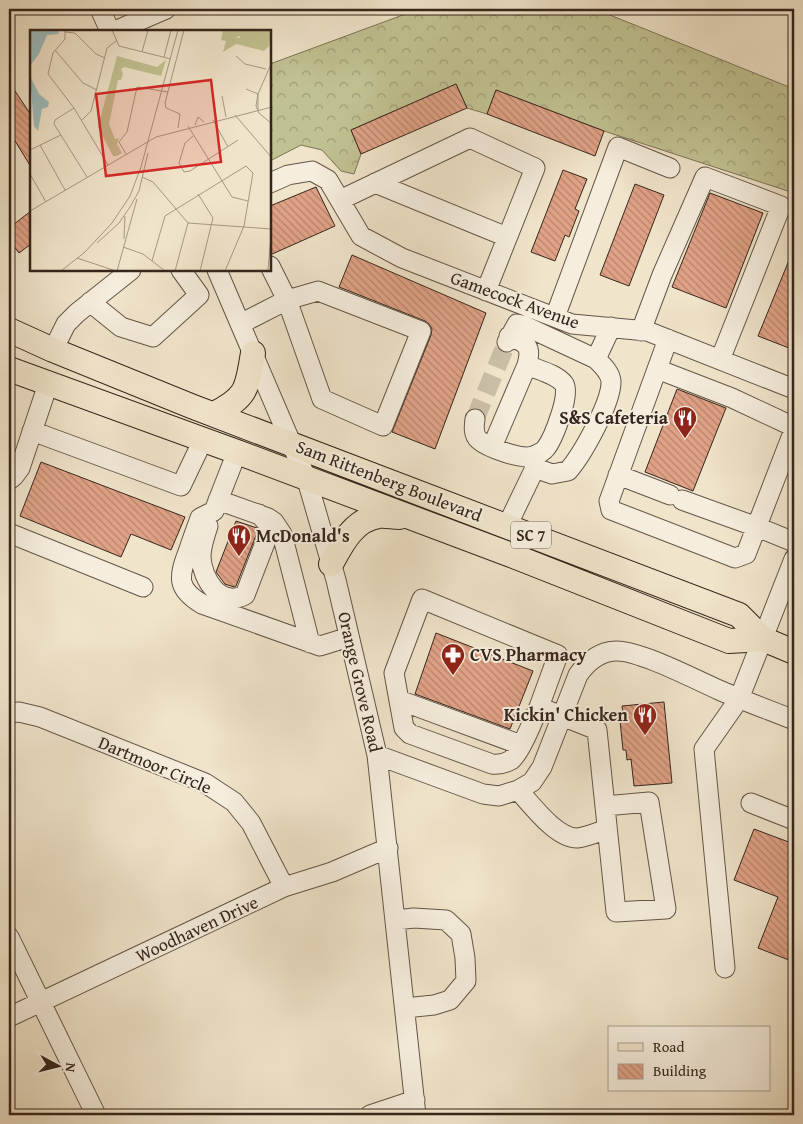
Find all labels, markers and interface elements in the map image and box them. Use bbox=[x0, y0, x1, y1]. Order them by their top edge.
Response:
inset map bbox=[30, 30, 271, 271]
street label: Gamecock Avenue bbox=[447, 264, 583, 335]
place label: S&S Cafeteria bbox=[559, 404, 669, 431]
restaurant icon: S&S Cafeteria bbox=[672, 405, 698, 439]
street label: Sam Rittenberg Boulevard bbox=[292, 433, 486, 529]
place label: McDonald's bbox=[256, 522, 350, 549]
road number: SC 7 bbox=[511, 522, 551, 548]
restaurant icon: McDonald's bbox=[226, 523, 252, 557]
street label: Orange Grove Road bbox=[331, 609, 390, 755]
place label: CVS Pharmacy bbox=[470, 641, 587, 668]
pharmacy icon: CVS Pharmacy bbox=[440, 642, 466, 676]
place label: Kickin' Chicken bbox=[504, 701, 628, 728]
restaurant icon: Kickin' Chicken bbox=[632, 702, 658, 736]
street label: Dartmoor Circle bbox=[94, 729, 216, 801]
street label: Woodhaven Drive bbox=[131, 888, 262, 969]
legend bbox=[608, 1026, 770, 1092]
text: Road bbox=[653, 1036, 684, 1057]
north arrow bbox=[32, 1042, 82, 1092]
text: Building bbox=[653, 1060, 707, 1081]
text: N bbox=[60, 1062, 81, 1074]

